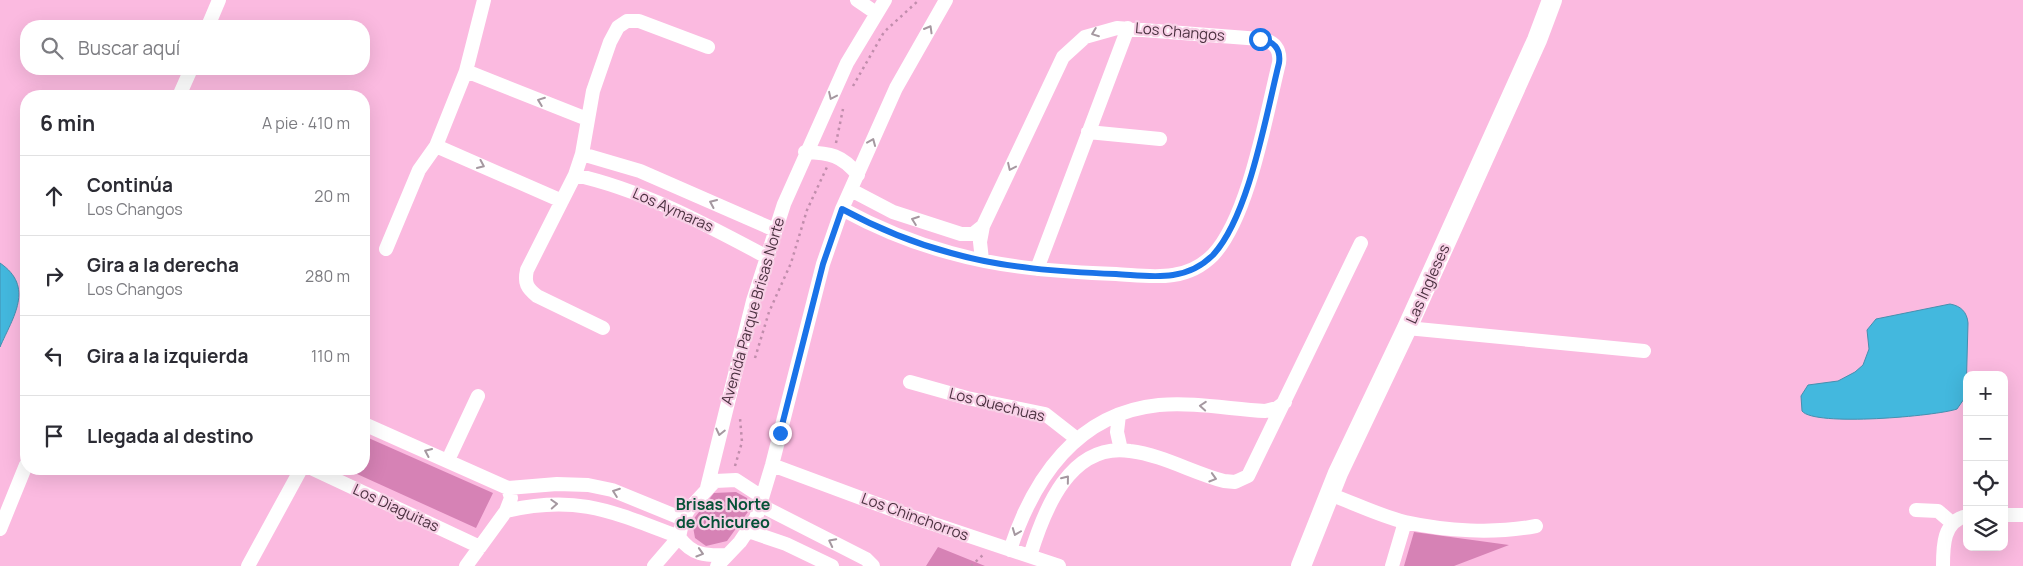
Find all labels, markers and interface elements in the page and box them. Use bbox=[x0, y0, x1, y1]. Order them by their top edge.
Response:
street label: Los Changos bbox=[1134, 17, 1226, 46]
search box bbox=[20, 20, 370, 75]
one-way arrow bbox=[923, 25, 933, 34]
one-way arrow bbox=[1092, 27, 1100, 37]
route start bbox=[1249, 28, 1272, 51]
icon: search bbox=[38, 34, 66, 62]
text: Buscar aquí bbox=[78, 35, 180, 61]
one-way arrow bbox=[827, 91, 838, 100]
one-way arrow bbox=[537, 97, 546, 107]
text: 6 min bbox=[40, 109, 95, 137]
text: A pie · 410 m bbox=[262, 112, 350, 134]
one-way arrow bbox=[867, 138, 877, 146]
one-way arrow bbox=[476, 159, 485, 170]
one-way arrow bbox=[1006, 162, 1017, 171]
text: Continúa bbox=[87, 172, 173, 198]
icon: ahead bbox=[40, 182, 68, 210]
street label: Los Aymaras bbox=[629, 182, 717, 237]
text: 20 m bbox=[314, 185, 350, 207]
text: Los Changos bbox=[87, 198, 183, 220]
one-way arrow bbox=[709, 198, 718, 209]
street label: Avenida Parque Brisas Norte bbox=[716, 215, 789, 407]
one-way arrow bbox=[911, 216, 920, 226]
street label: Las Ingleses bbox=[1401, 241, 1454, 327]
text: Gira a la derecha bbox=[87, 252, 239, 278]
icon: right bbox=[40, 262, 68, 290]
text: 280 m bbox=[305, 265, 350, 287]
text: Los Changos bbox=[87, 278, 183, 300]
icon: left bbox=[40, 342, 68, 370]
text: Gira a la izquierda bbox=[87, 343, 248, 369]
text: 110 m bbox=[311, 345, 350, 367]
map controls bbox=[1963, 371, 2008, 551]
button: + bbox=[1963, 371, 2008, 416]
street label: Los Quechuas bbox=[947, 382, 1047, 427]
one-way arrow bbox=[1199, 401, 1207, 412]
button: − bbox=[1963, 416, 2008, 461]
icon: arrive bbox=[40, 422, 68, 450]
route end bbox=[769, 422, 792, 445]
text: Llegada al destino bbox=[87, 423, 254, 449]
one-way arrow bbox=[715, 428, 726, 437]
one-way arrow bbox=[424, 447, 433, 458]
button: locate bbox=[1963, 461, 2008, 506]
one-way arrow bbox=[1209, 472, 1217, 482]
one-way arrow bbox=[1060, 476, 1069, 485]
street label: Los Diaguitas bbox=[350, 478, 443, 537]
street label: Los Chinchorros bbox=[859, 487, 972, 546]
one-way arrow bbox=[613, 488, 621, 498]
district label: Brisas Norte de Chicureo bbox=[676, 493, 771, 533]
one-way arrow bbox=[550, 499, 558, 509]
button: layers bbox=[1963, 506, 2008, 551]
one-way arrow bbox=[1012, 527, 1022, 536]
one-way arrow bbox=[828, 538, 837, 548]
one-way arrow bbox=[695, 547, 704, 557]

